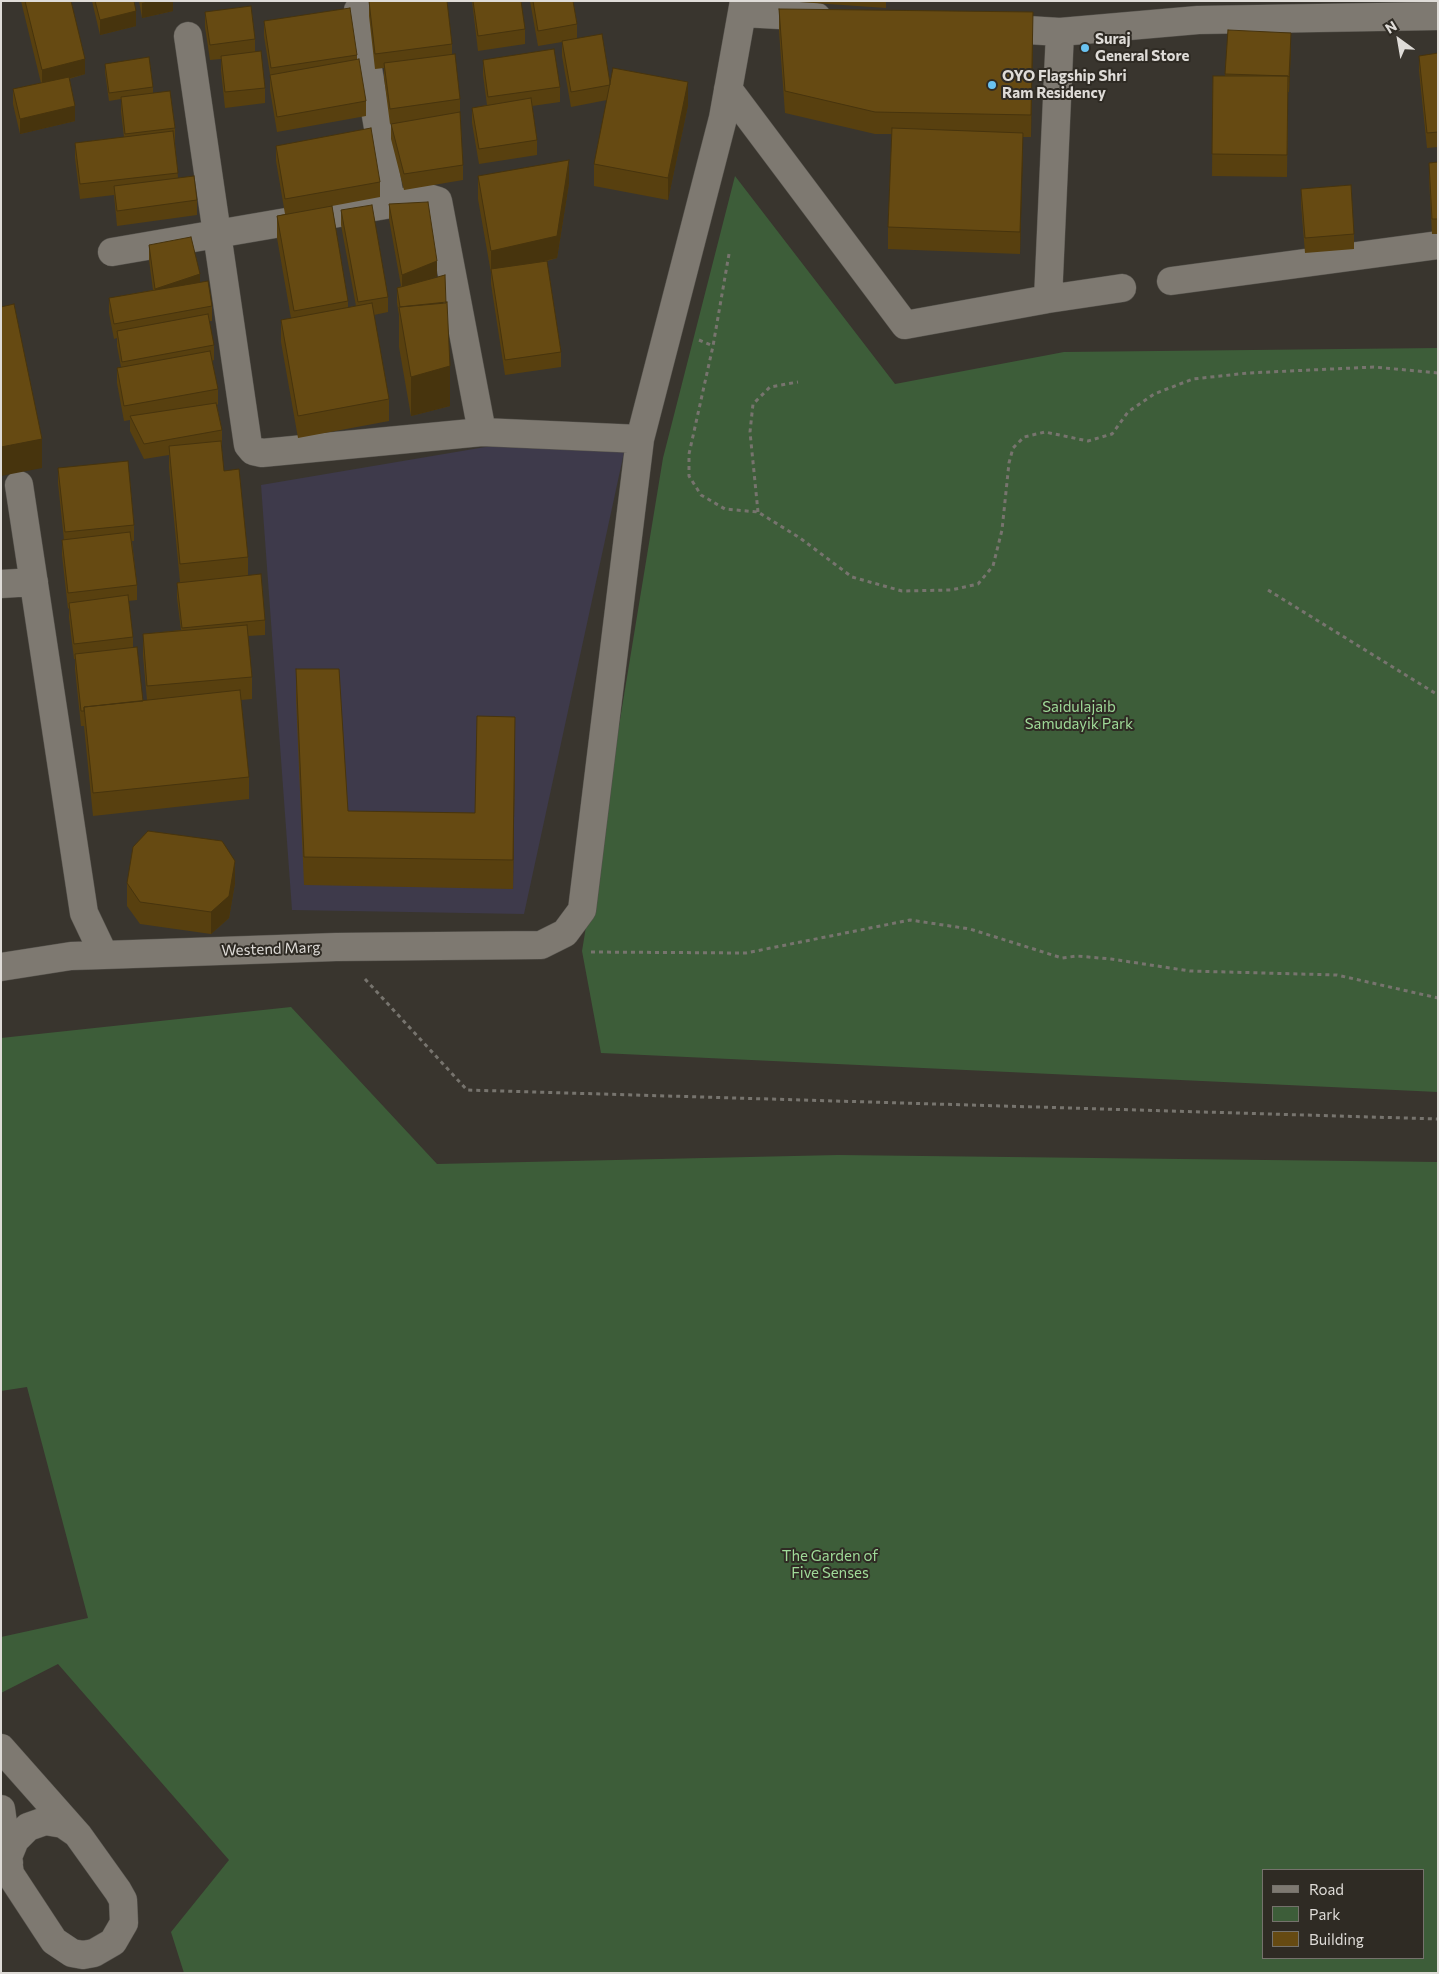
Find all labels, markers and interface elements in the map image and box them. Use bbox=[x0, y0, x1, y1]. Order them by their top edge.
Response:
north arrow bbox=[1374, 15, 1424, 65]
text: N bbox=[1382, 17, 1400, 37]
place label: Suraj General Store bbox=[1095, 30, 1189, 65]
marker: Suraj General Store bbox=[1079, 42, 1091, 54]
place label: OYO Flagship Shri Ram Residency bbox=[1002, 67, 1127, 102]
marker: OYO Flagship Shri Ram Residency bbox=[986, 79, 998, 91]
park label: Saidulajaib Samudayik Park bbox=[1025, 698, 1133, 733]
street label: Westend Marg bbox=[221, 938, 321, 960]
park label: The Garden of Five Senses bbox=[782, 1547, 878, 1582]
legend bbox=[1262, 1869, 1424, 1959]
text: Road bbox=[1309, 1880, 1344, 1898]
text: Park bbox=[1309, 1905, 1340, 1923]
text: Building bbox=[1309, 1930, 1364, 1948]

